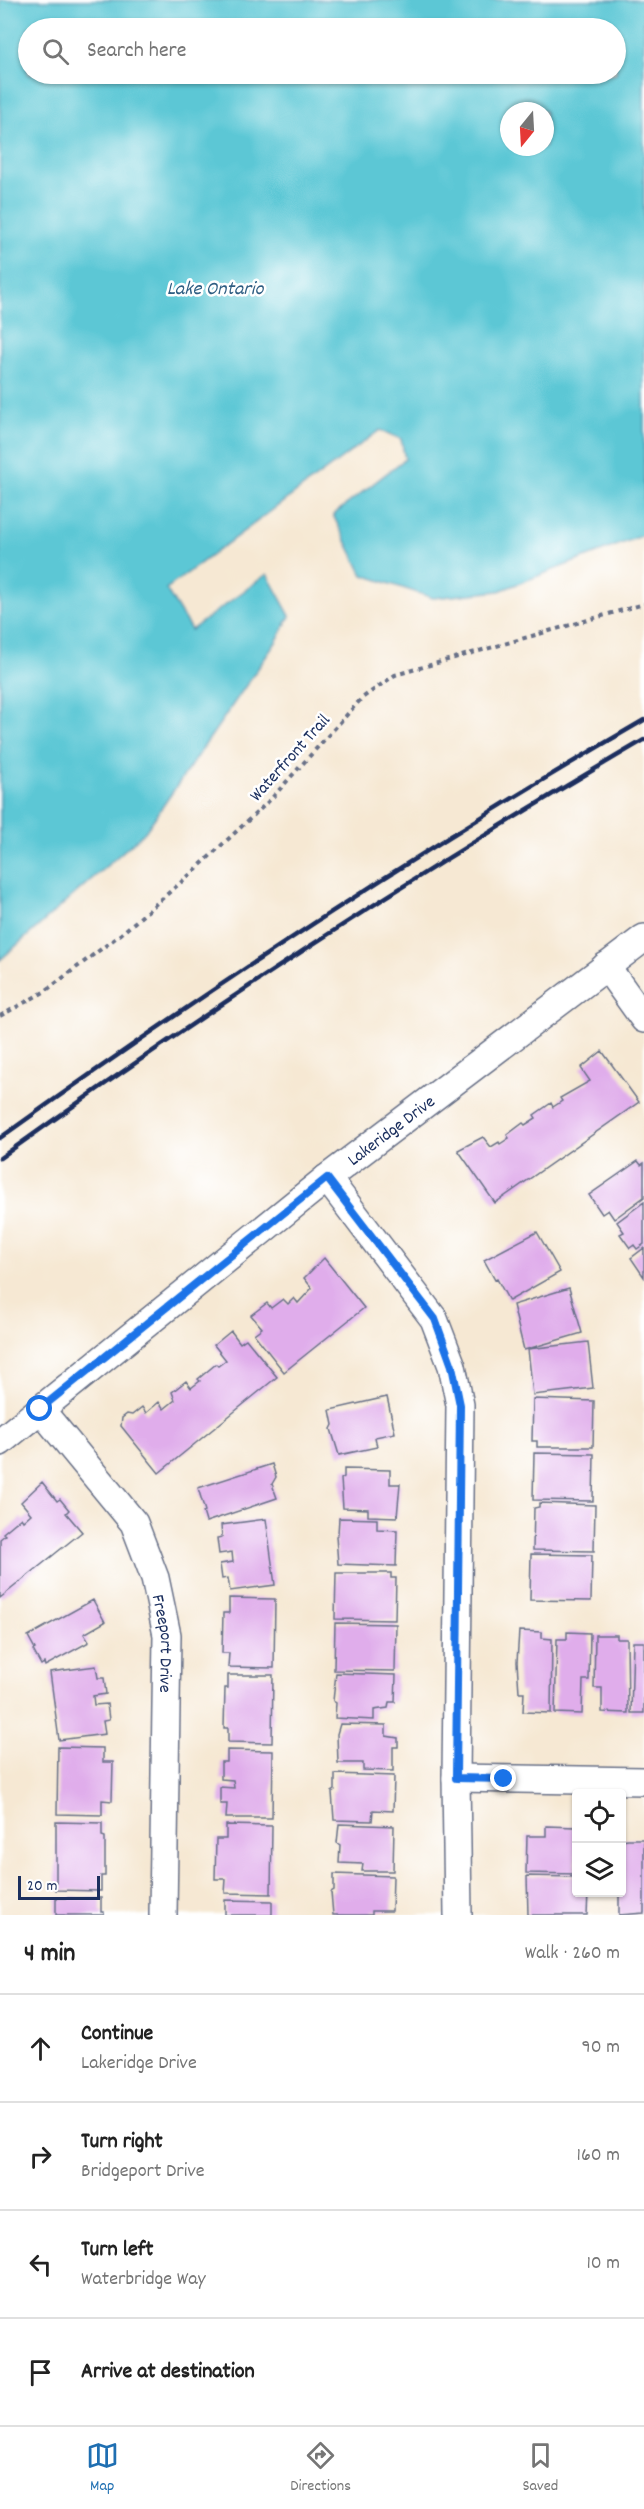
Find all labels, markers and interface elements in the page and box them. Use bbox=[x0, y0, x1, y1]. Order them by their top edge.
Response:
search box bbox=[18, 18, 626, 84]
icon: search bbox=[39, 35, 72, 68]
text: Search here bbox=[87, 36, 186, 67]
north arrow bbox=[500, 102, 554, 156]
water label: Lake Ontario bbox=[167, 276, 264, 304]
street label: Waterfront Trail bbox=[245, 709, 337, 808]
street label: Lakeridge Drive bbox=[343, 1090, 441, 1173]
route start bbox=[26, 1395, 52, 1421]
street label: Freeport Drive bbox=[144, 1592, 177, 1693]
route end bbox=[490, 1765, 516, 1791]
map controls bbox=[572, 1789, 626, 1897]
button: locate bbox=[572, 1789, 626, 1843]
button: layers bbox=[572, 1843, 626, 1897]
scale bar bbox=[18, 1873, 100, 1900]
text: 20 m bbox=[27, 1875, 57, 1898]
text: 4 min bbox=[24, 1936, 75, 1973]
text: Walk · 260 m bbox=[525, 1940, 620, 1968]
text: Continue bbox=[81, 2019, 153, 2050]
icon: ahead bbox=[24, 2032, 57, 2065]
text: 90 m bbox=[582, 2034, 620, 2062]
text: Lakeridge Drive bbox=[81, 2050, 197, 2078]
text: Turn right bbox=[81, 2127, 163, 2158]
icon: right bbox=[24, 2140, 57, 2173]
text: 160 m bbox=[577, 2142, 620, 2170]
text: Bridgeport Drive bbox=[81, 2158, 205, 2186]
text: Turn left bbox=[81, 2235, 153, 2266]
icon: left bbox=[24, 2248, 57, 2281]
text: 10 m bbox=[586, 2250, 620, 2278]
text: Waterbridge Way bbox=[81, 2266, 206, 2294]
icon: arrive bbox=[24, 2356, 57, 2389]
text: Arrive at destination bbox=[81, 2357, 255, 2388]
tab: Map bbox=[86, 2439, 119, 2498]
tab: Directions bbox=[290, 2439, 351, 2498]
tab: Saved bbox=[522, 2439, 558, 2498]

